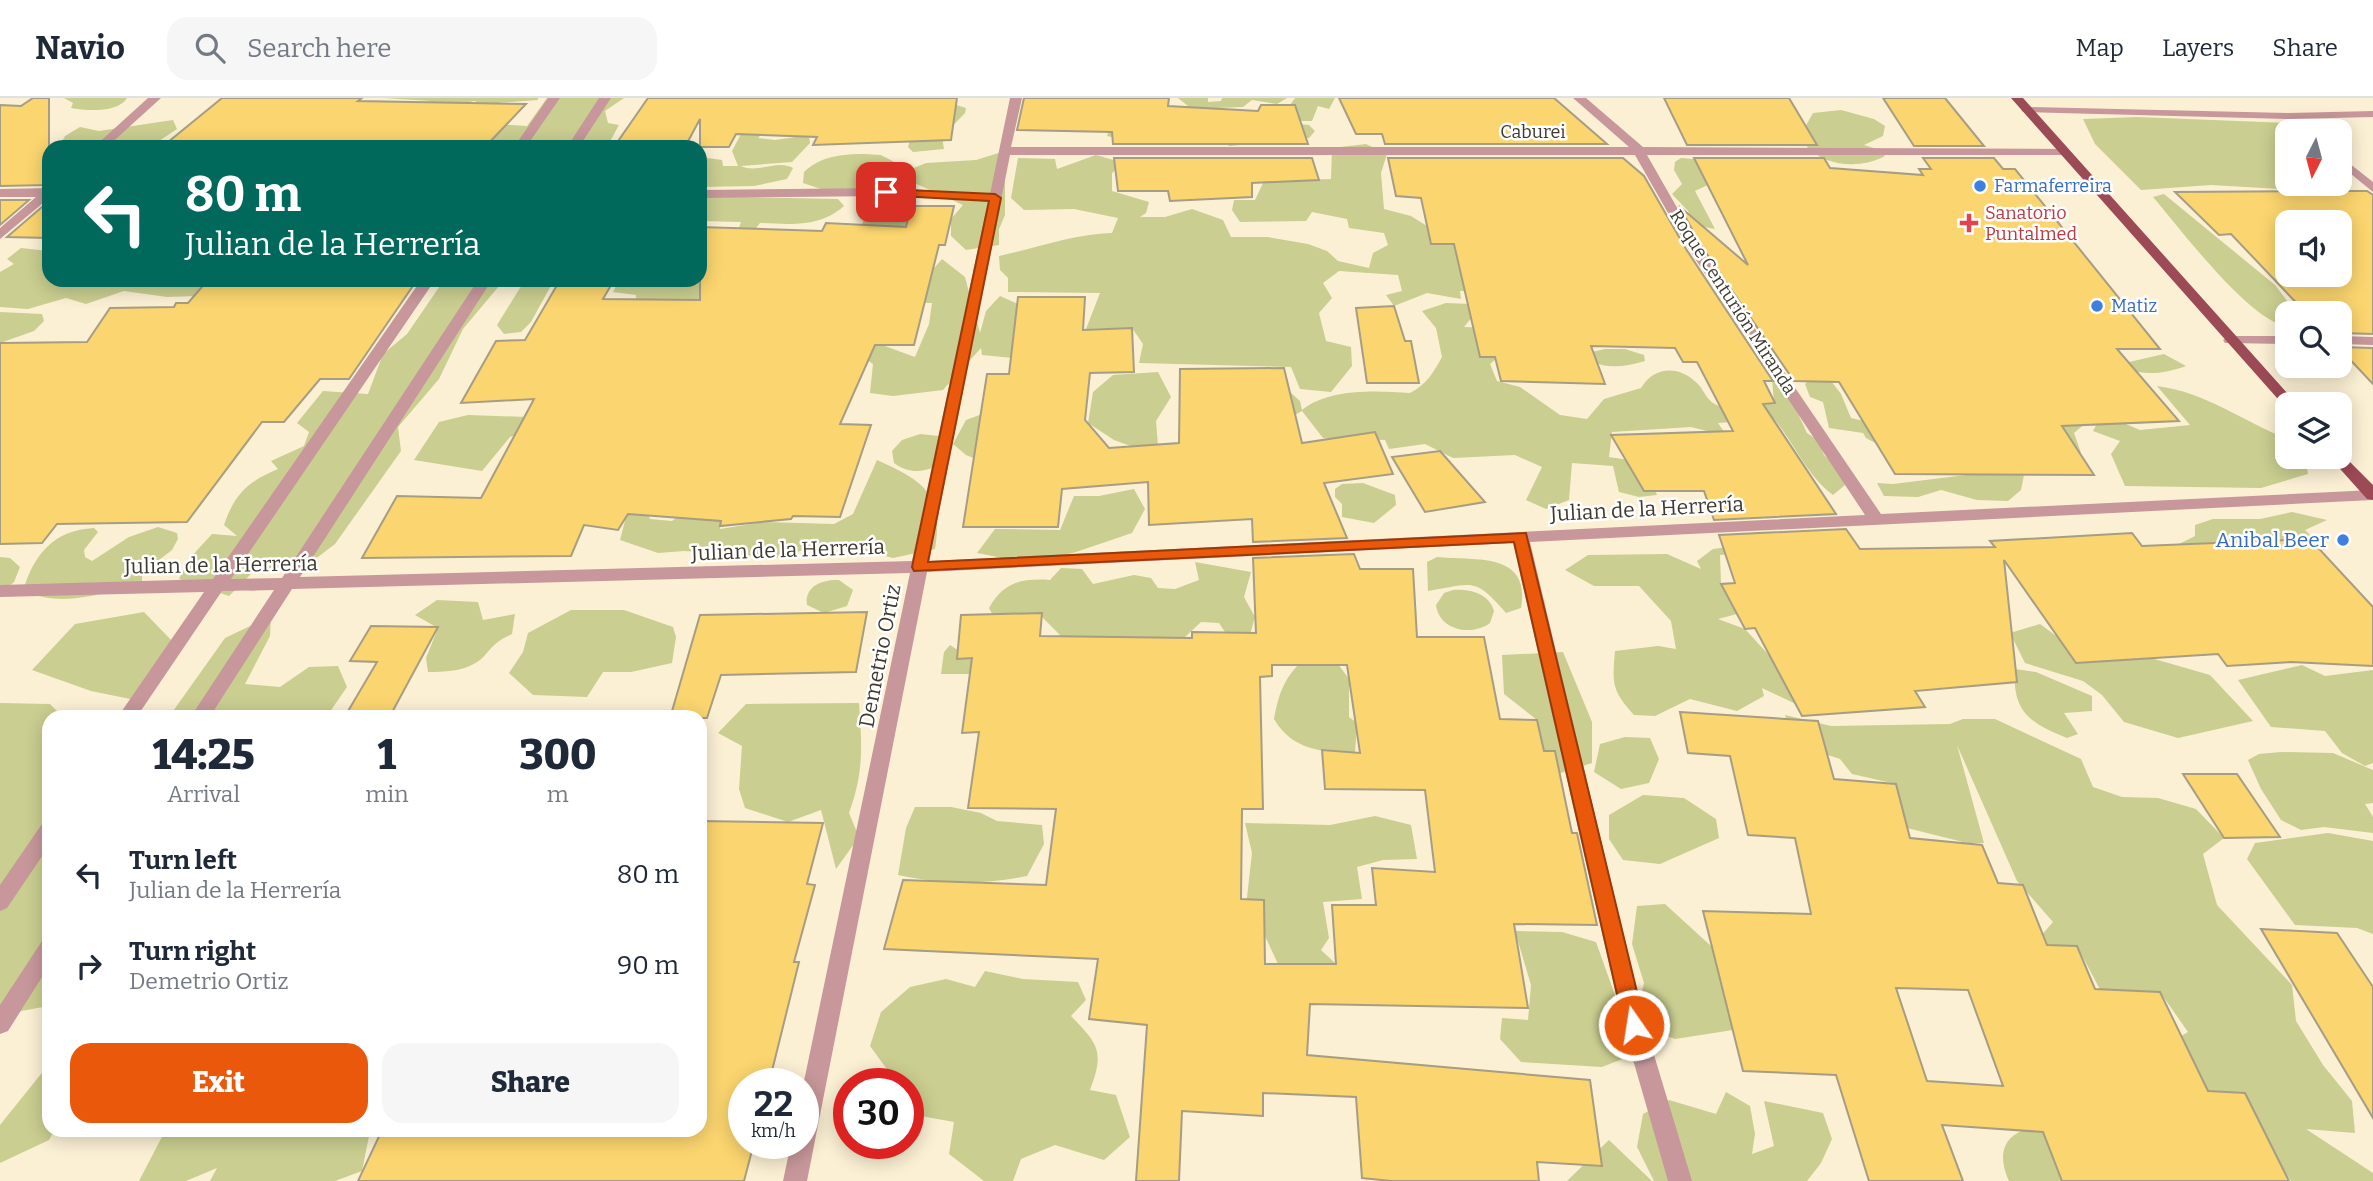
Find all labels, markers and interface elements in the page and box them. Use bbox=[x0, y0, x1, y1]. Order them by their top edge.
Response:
search box bbox=[167, 17, 657, 80]
text: Navio bbox=[35, 28, 125, 68]
icon: search bbox=[191, 29, 229, 67]
text: Search here bbox=[247, 33, 391, 64]
text: Map bbox=[2076, 34, 2124, 62]
text: Layers bbox=[2162, 34, 2234, 62]
text: Share bbox=[2272, 34, 2338, 62]
north arrow bbox=[2275, 119, 2352, 196]
map controls bbox=[2275, 119, 2352, 469]
street label: Caburei bbox=[1500, 121, 1566, 143]
pin bbox=[856, 162, 916, 222]
text: 80 m bbox=[185, 165, 301, 224]
icon: left bbox=[70, 168, 161, 259]
icon: arrive bbox=[867, 173, 905, 211]
place label: Farmaferreira bbox=[1994, 175, 2112, 197]
marker: Farmaferreira bbox=[1972, 178, 1988, 194]
place label: Sanatorio Puntalmed bbox=[1985, 202, 2077, 245]
street label: Roque Centurión Miranda bbox=[1665, 206, 1801, 399]
button: sound bbox=[2275, 210, 2352, 287]
marker: Sanatorio Puntalmed bbox=[1959, 213, 1979, 233]
text: Julian de la Herrería bbox=[185, 225, 480, 263]
place label: Matiz bbox=[2111, 295, 2157, 317]
marker: Matiz bbox=[2089, 298, 2105, 314]
button: search bbox=[2275, 301, 2352, 378]
button: layers bbox=[2275, 392, 2352, 469]
street label: Julian de la Herrería bbox=[1549, 491, 1745, 527]
place label: Anibal Beer bbox=[2216, 527, 2329, 553]
marker: Anibal Beer bbox=[2335, 532, 2351, 548]
street label: Julian de la Herrería bbox=[690, 534, 886, 566]
street label: Julian de la Herrería bbox=[123, 550, 319, 580]
street label: Demetrio Ortiz bbox=[853, 582, 907, 730]
text: 14:25 bbox=[153, 730, 255, 780]
text: 1 bbox=[378, 730, 396, 780]
text: 300 bbox=[519, 730, 596, 780]
text: Arrival bbox=[167, 780, 240, 808]
text: min bbox=[365, 780, 409, 808]
text: m bbox=[547, 780, 569, 808]
text: Turn left bbox=[129, 845, 237, 876]
icon: left bbox=[70, 856, 108, 894]
text: 80 m bbox=[617, 859, 679, 890]
text: Julian de la Herrería bbox=[129, 876, 341, 904]
text: Turn right bbox=[129, 936, 256, 967]
icon: right bbox=[70, 947, 108, 985]
text: 90 m bbox=[617, 950, 679, 981]
text: Demetrio Ortiz bbox=[129, 967, 289, 995]
position arrow bbox=[1597, 988, 1671, 1062]
button: Exit bbox=[70, 1043, 368, 1123]
button: Share bbox=[382, 1043, 679, 1123]
speed limit sign: 30 bbox=[833, 1068, 924, 1159]
text: 22 bbox=[754, 1083, 793, 1125]
text: km/h bbox=[751, 1120, 796, 1142]

